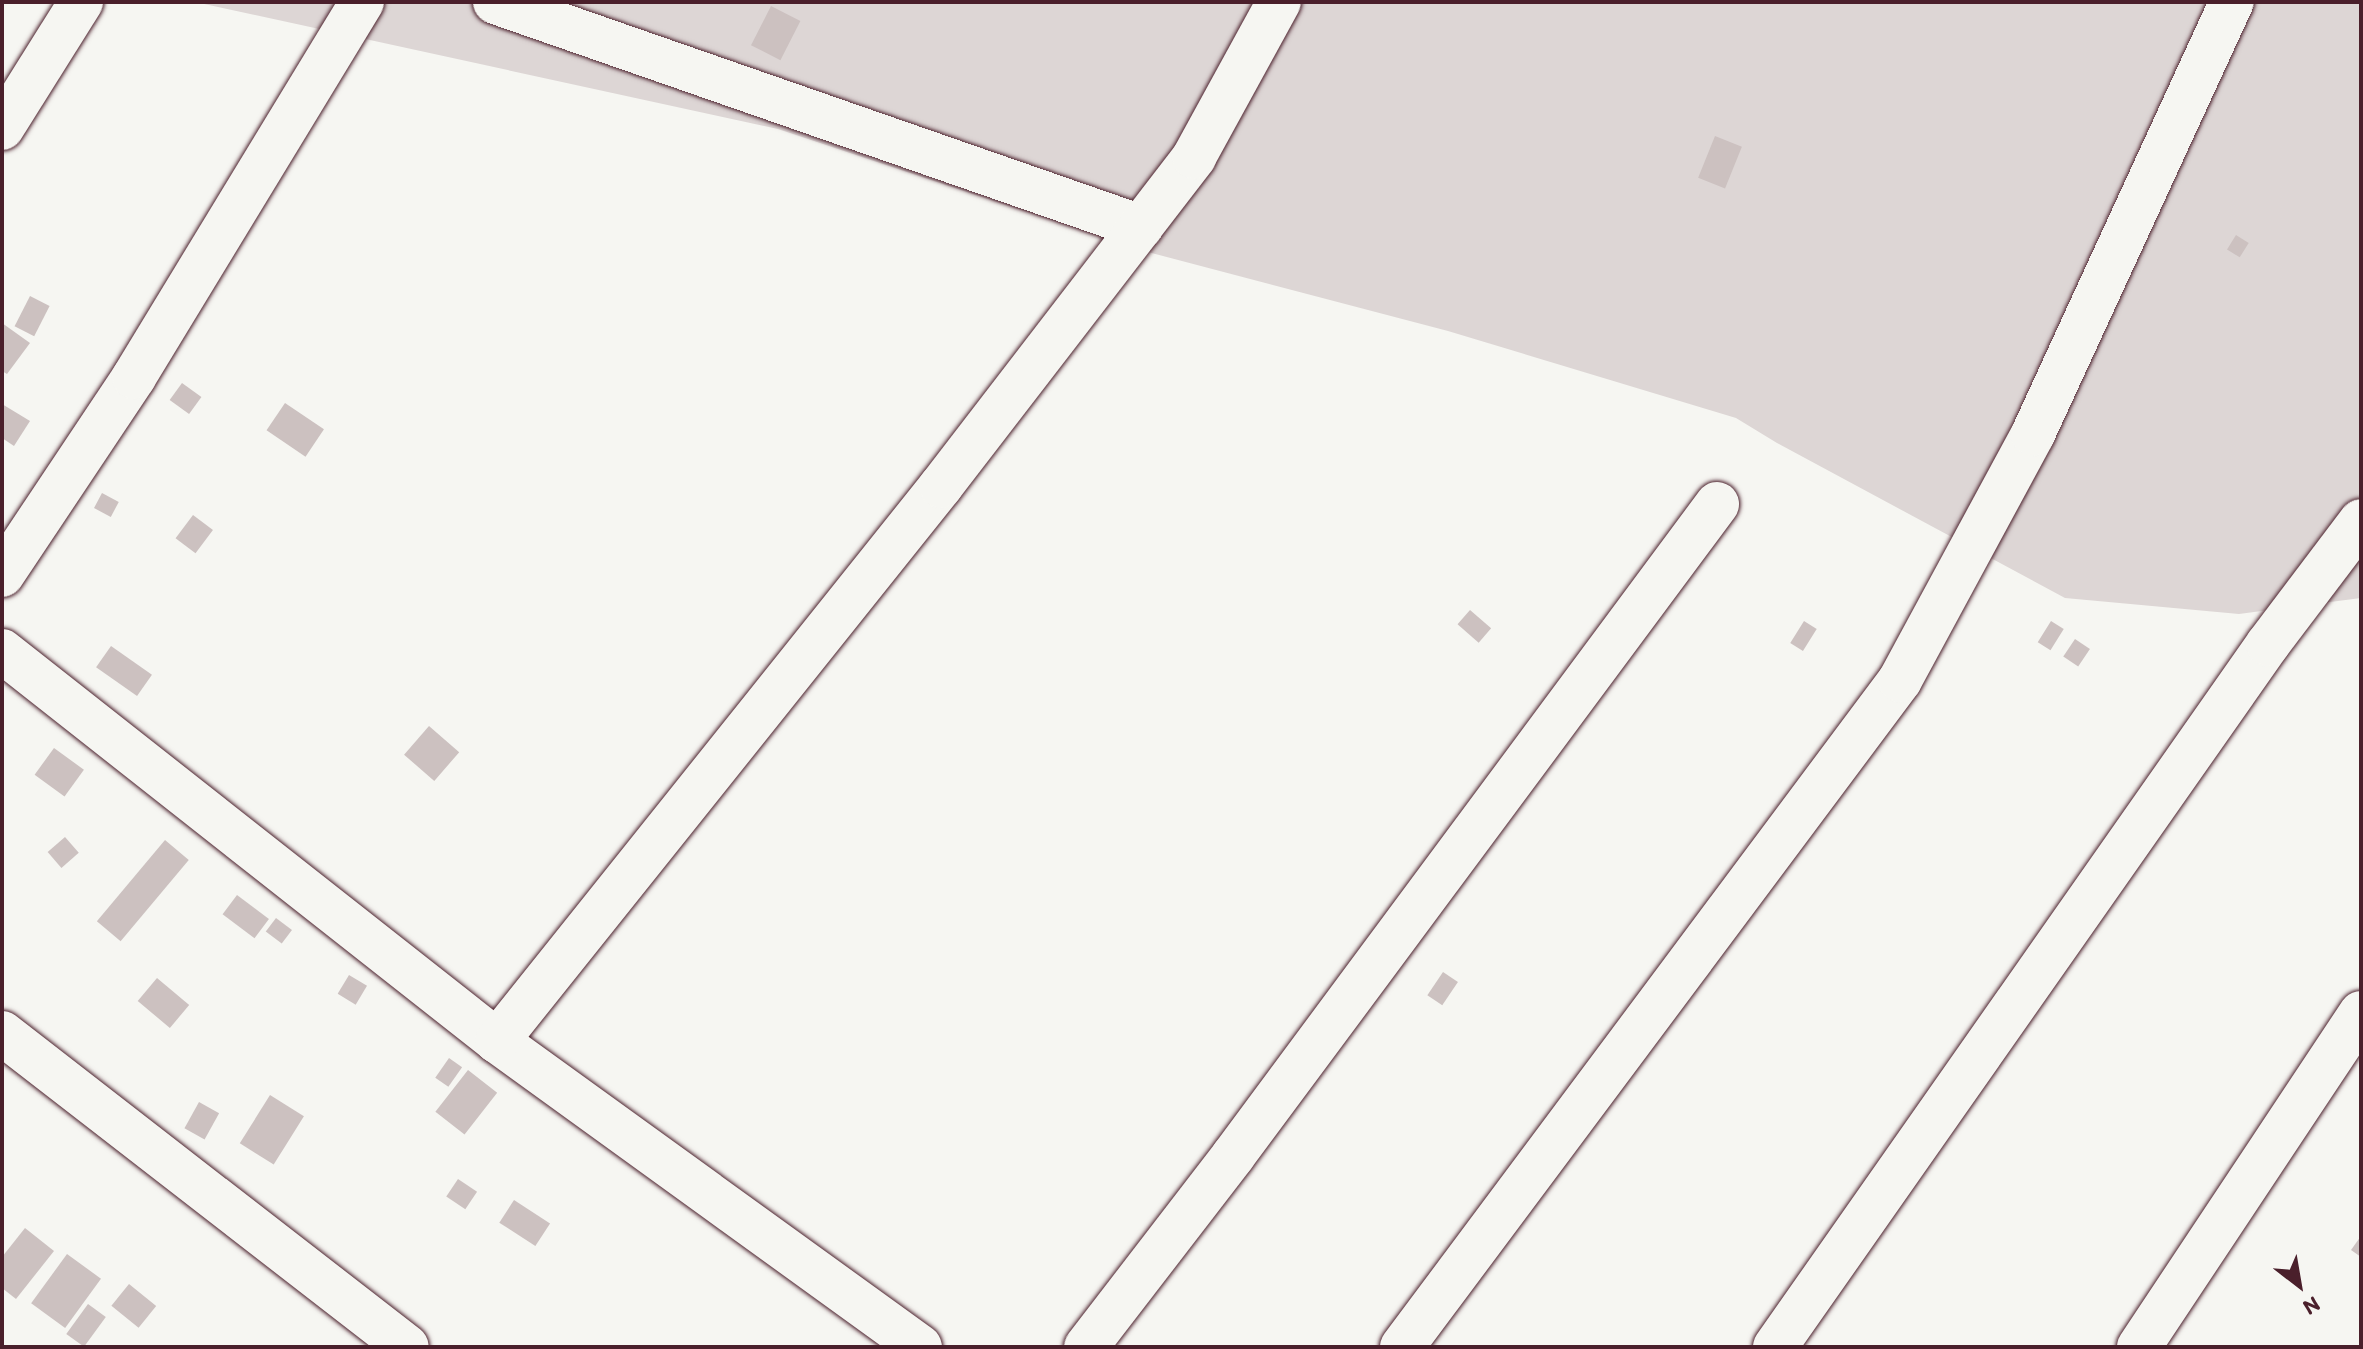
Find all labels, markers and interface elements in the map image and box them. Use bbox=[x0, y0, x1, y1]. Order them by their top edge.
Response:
north arrow bbox=[2259, 1245, 2339, 1325]
text: N bbox=[2298, 1291, 2325, 1321]

